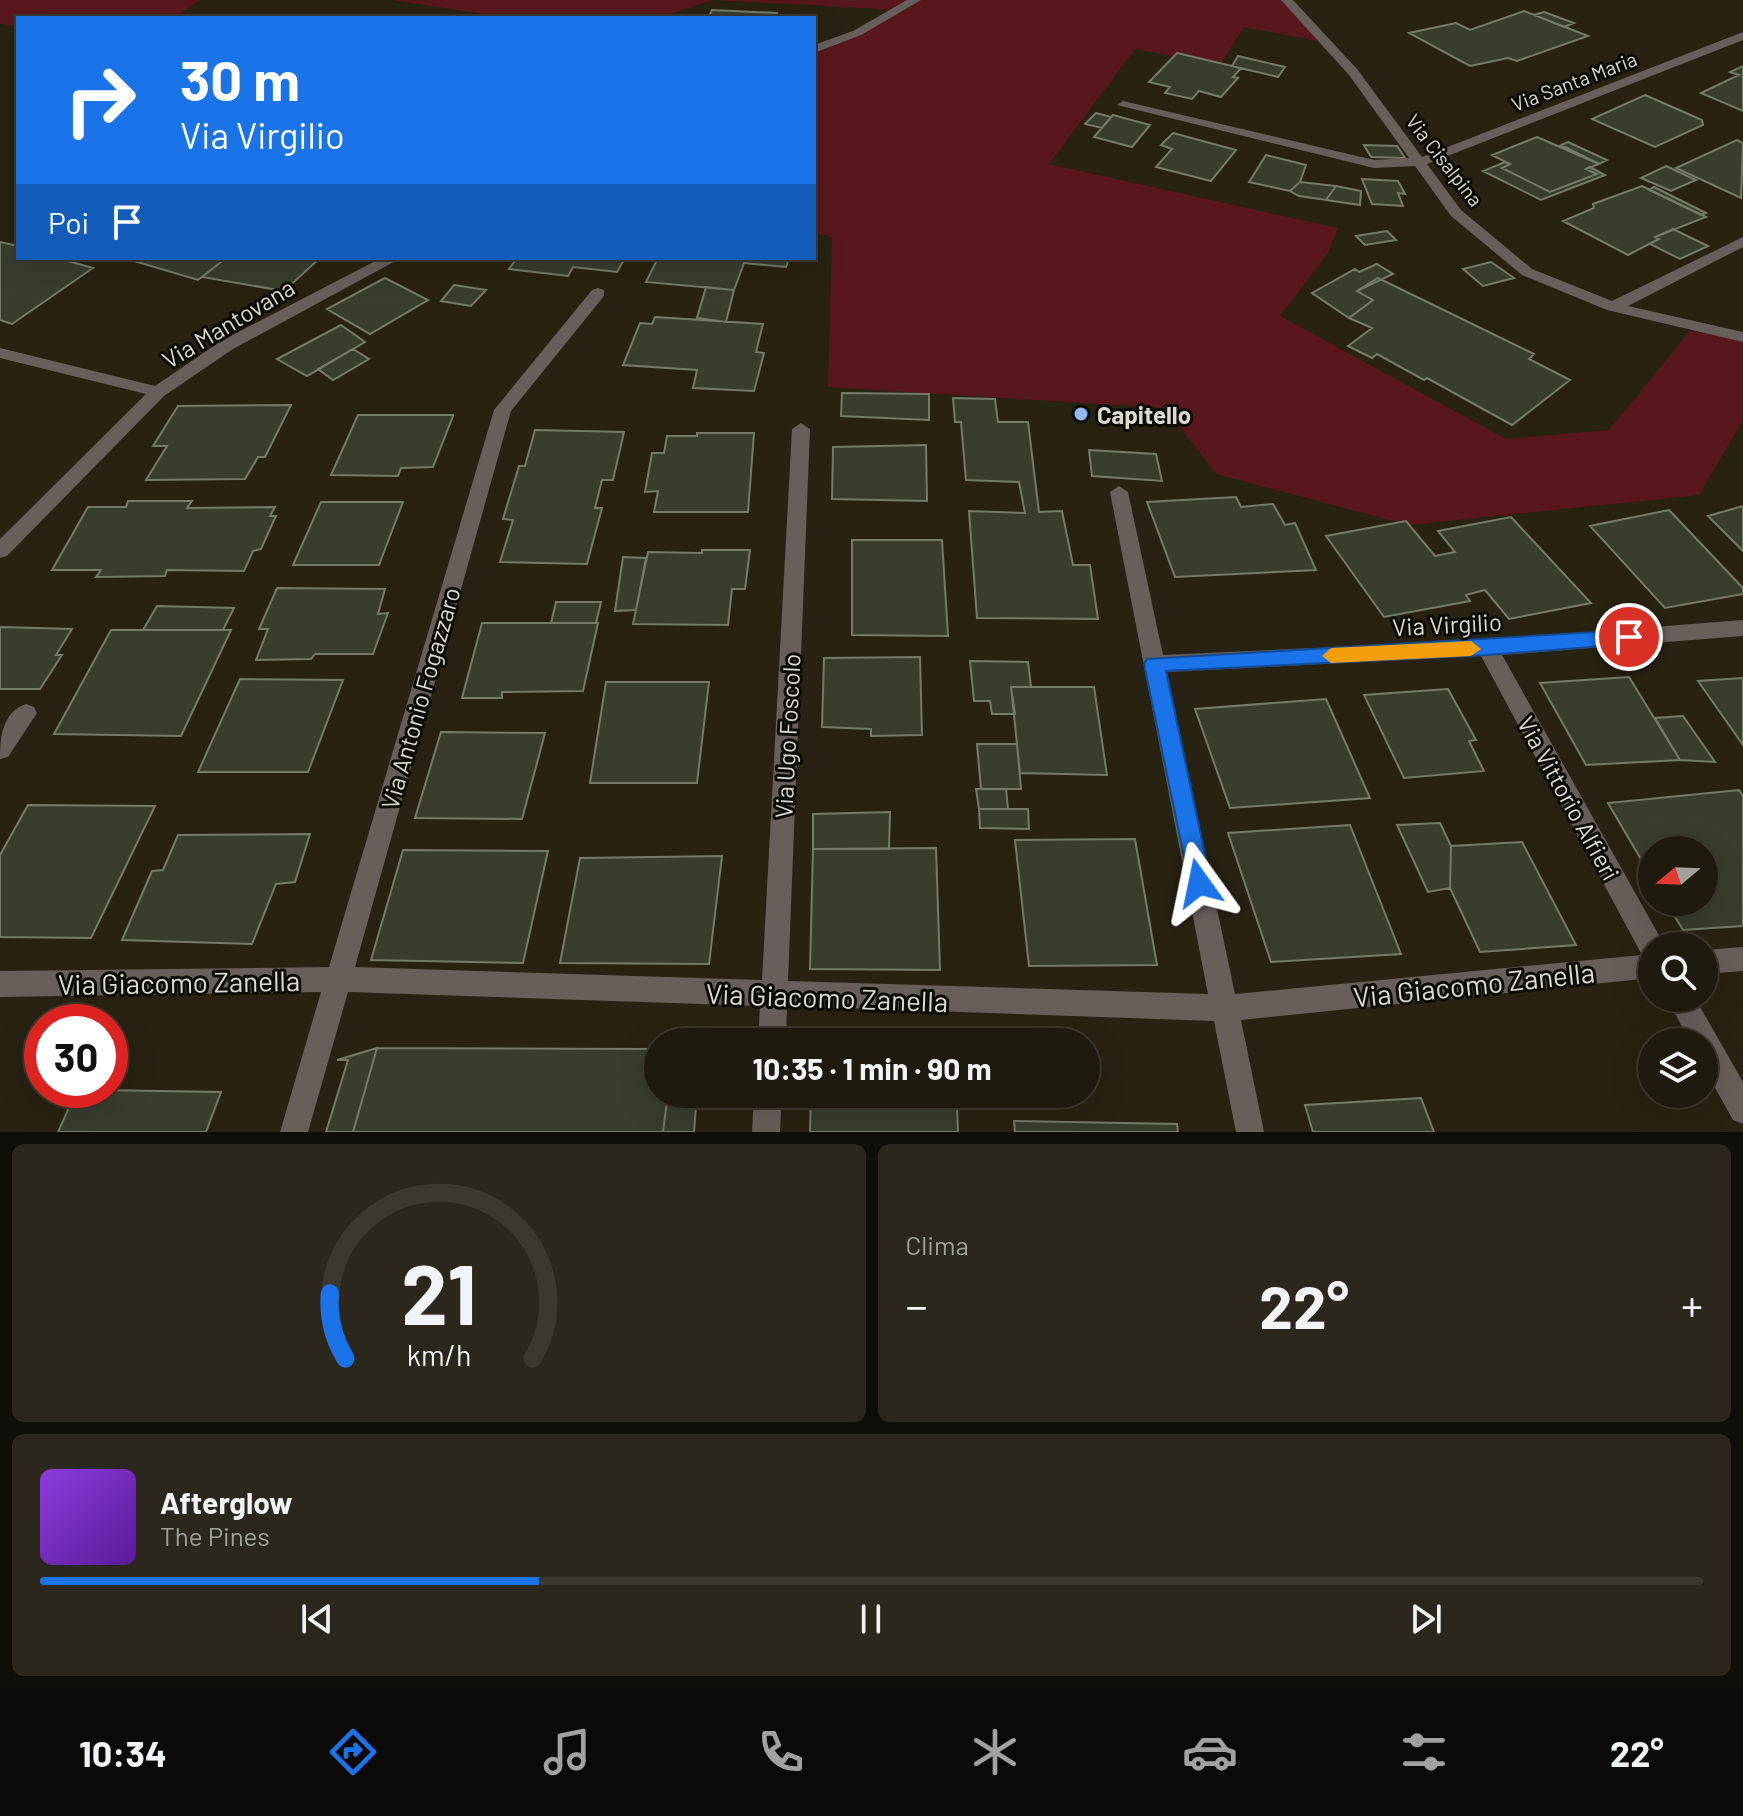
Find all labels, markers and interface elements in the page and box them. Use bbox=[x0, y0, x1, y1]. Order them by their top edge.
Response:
text: 30 m bbox=[180, 45, 300, 112]
street label: Via Santa Maria bbox=[1508, 46, 1640, 116]
icon: right bbox=[48, 48, 152, 152]
street label: Via Cisalpina bbox=[1402, 109, 1488, 211]
text: Via Virgilio bbox=[180, 113, 345, 156]
icon: arrive bbox=[105, 200, 149, 244]
text: Poi bbox=[48, 204, 89, 240]
street label: Via Mantovana bbox=[157, 272, 299, 374]
place label: Capitello bbox=[1097, 400, 1191, 429]
marker: Capitello bbox=[1072, 405, 1090, 423]
street label: Via Antonio Fogazzaro bbox=[374, 584, 466, 812]
pin bbox=[1595, 603, 1663, 671]
street label: Via Virgilio bbox=[1391, 607, 1503, 641]
icon: arrive bbox=[1607, 615, 1651, 659]
street label: Via Ugo Foscolo bbox=[768, 653, 806, 819]
street label: Via Vittorio Alfieri bbox=[1512, 711, 1626, 885]
north arrow bbox=[1638, 836, 1718, 916]
map controls bbox=[1638, 836, 1718, 1108]
position arrow bbox=[1157, 841, 1241, 925]
button: search bbox=[1638, 932, 1718, 1012]
street label: Via Giacomo Zanella bbox=[1352, 954, 1596, 1014]
street label: Via Giacomo Zanella bbox=[58, 963, 300, 1001]
street label: Via Giacomo Zanella bbox=[705, 976, 949, 1018]
speed limit sign: 30 bbox=[24, 1004, 128, 1108]
button: layers bbox=[1638, 1028, 1718, 1108]
text: 10:35 · 1 min · 90 m bbox=[753, 1050, 991, 1086]
text: Clima bbox=[906, 1229, 969, 1260]
text: 21 bbox=[401, 1242, 477, 1342]
text: 22° bbox=[1259, 1269, 1349, 1341]
text: − bbox=[906, 1278, 928, 1331]
text: + bbox=[1681, 1278, 1703, 1331]
text: km/h bbox=[406, 1337, 471, 1372]
text: Afterglow bbox=[160, 1484, 293, 1520]
text: The Pines bbox=[160, 1520, 270, 1551]
icon: previous bbox=[295, 1597, 339, 1641]
icon: pause bbox=[849, 1597, 893, 1641]
icon: next bbox=[1404, 1597, 1448, 1641]
icon: directions bbox=[325, 1724, 381, 1780]
icon: music bbox=[539, 1724, 595, 1780]
icon: phone bbox=[753, 1724, 809, 1780]
icon: climate bbox=[967, 1724, 1023, 1780]
icon: car bbox=[1182, 1724, 1238, 1780]
icon: filters bbox=[1396, 1724, 1452, 1780]
text: 10:34 bbox=[79, 1731, 167, 1774]
text: 22° bbox=[1610, 1731, 1664, 1774]

